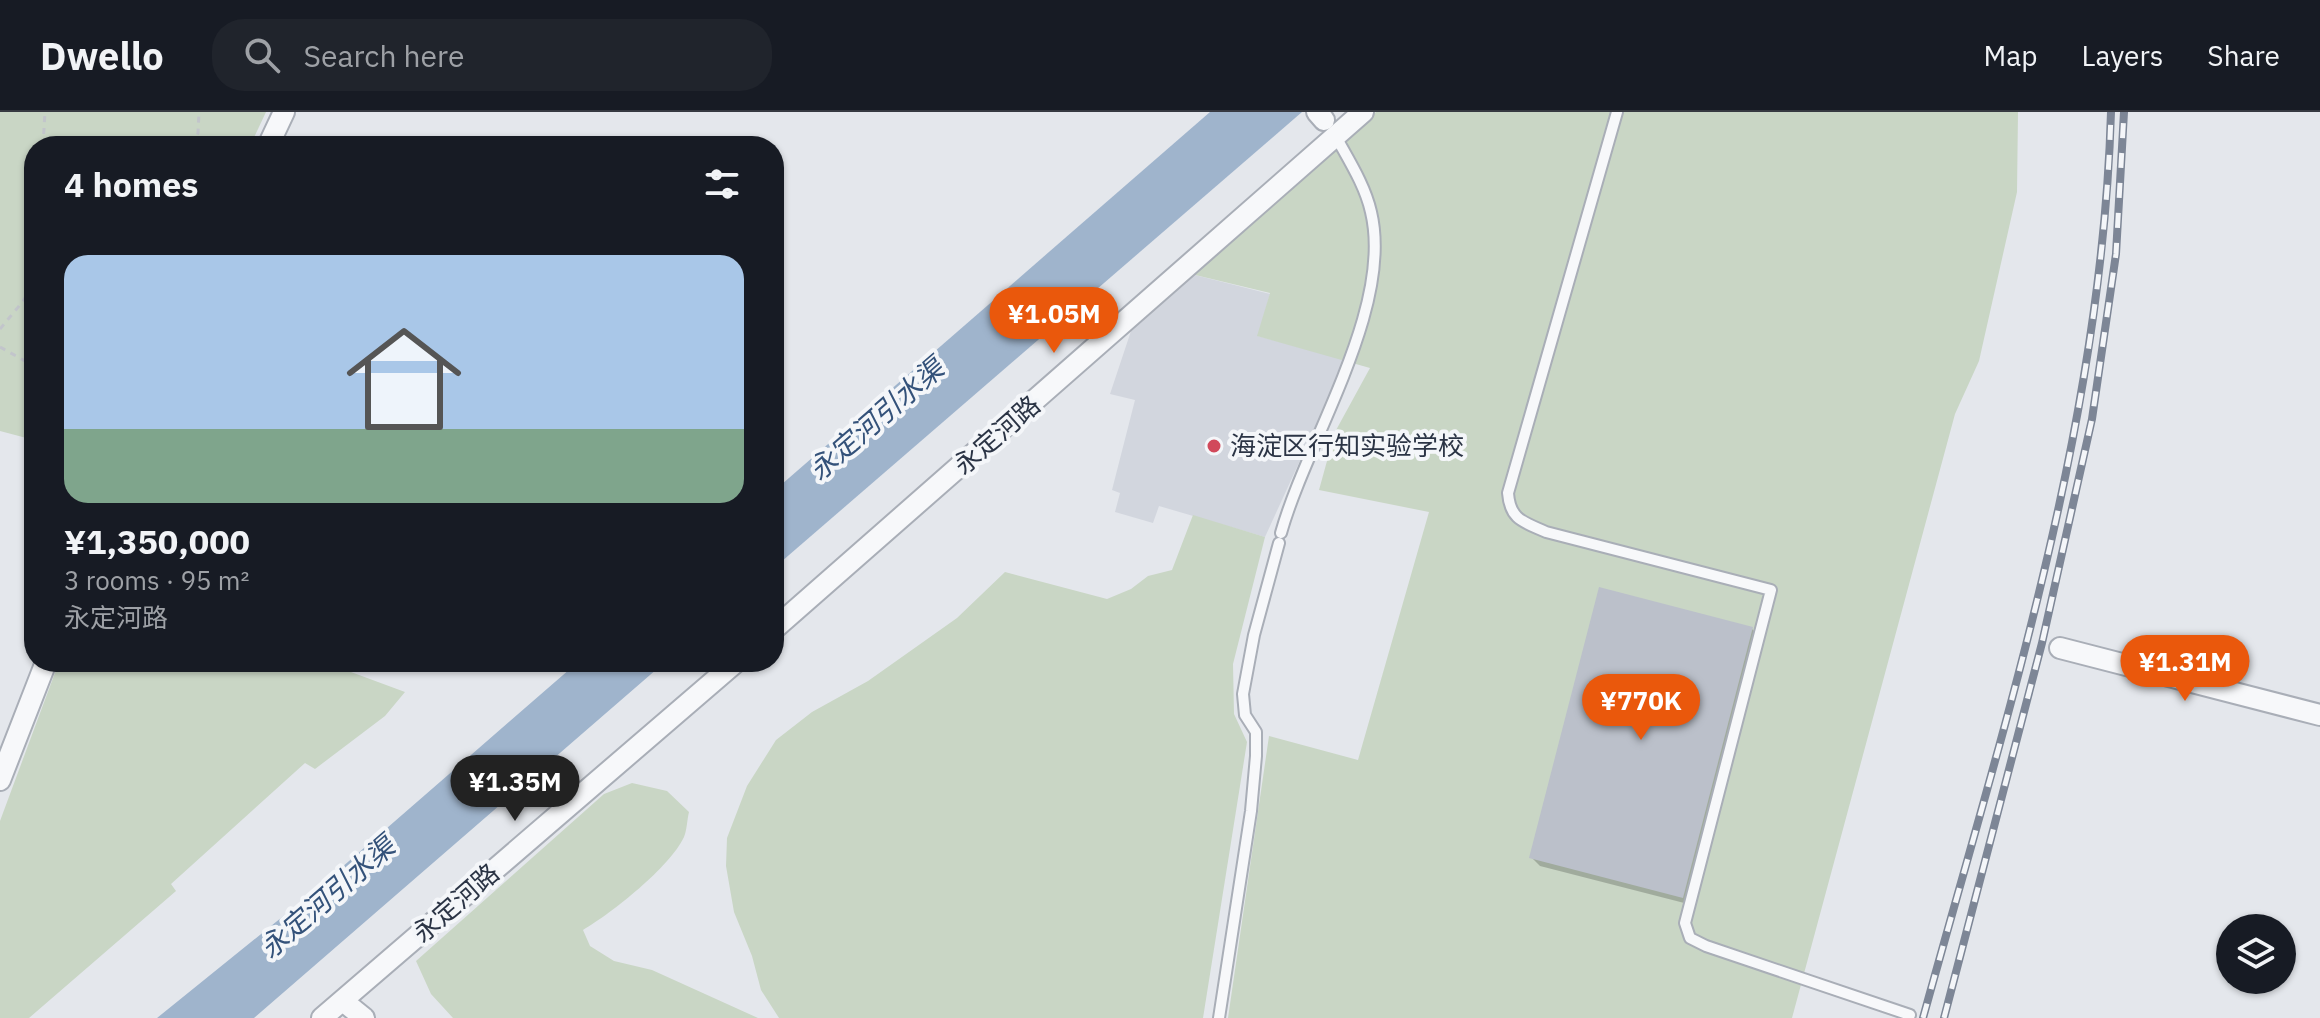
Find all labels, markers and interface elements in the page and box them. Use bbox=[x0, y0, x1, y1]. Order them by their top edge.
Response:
search box bbox=[212, 19, 772, 91]
text: Dwello bbox=[40, 31, 164, 80]
icon: search bbox=[240, 33, 284, 77]
text: Search here bbox=[304, 36, 464, 75]
text: Map bbox=[1983, 37, 2037, 74]
text: Layers bbox=[2081, 37, 2163, 74]
text: Share bbox=[2207, 37, 2280, 74]
text: 4 homes bbox=[64, 162, 199, 206]
icon: filters bbox=[700, 162, 744, 206]
pin: ¥1.05M bbox=[989, 287, 1119, 355]
text: ¥1.05M bbox=[1007, 296, 1101, 330]
icon: home bbox=[332, 307, 476, 451]
water label: 永定河引水渠 bbox=[800, 347, 954, 488]
street label: 永定河路 bbox=[946, 387, 1047, 481]
place label: 海淀区行知实验学校 bbox=[1230, 428, 1464, 462]
marker: 海淀区行知实验学校 bbox=[1205, 437, 1223, 455]
text: ¥1,350,000 bbox=[64, 519, 250, 563]
text: 3 rooms · 95 m² bbox=[64, 563, 249, 597]
text: 永定河路 bbox=[64, 600, 168, 634]
pin: ¥1.31M bbox=[2120, 635, 2250, 703]
text: ¥1.31M bbox=[2138, 644, 2232, 678]
pin: ¥770K bbox=[1585, 674, 1697, 742]
text: ¥770K bbox=[1600, 683, 1682, 717]
pin: ¥1.35M bbox=[450, 755, 580, 823]
text: ¥1.35M bbox=[468, 764, 562, 798]
water label: 永定河引水渠 bbox=[251, 825, 405, 966]
street label: 永定河路 bbox=[405, 855, 506, 949]
map controls bbox=[2216, 914, 2296, 994]
button: layers bbox=[2216, 914, 2296, 994]

